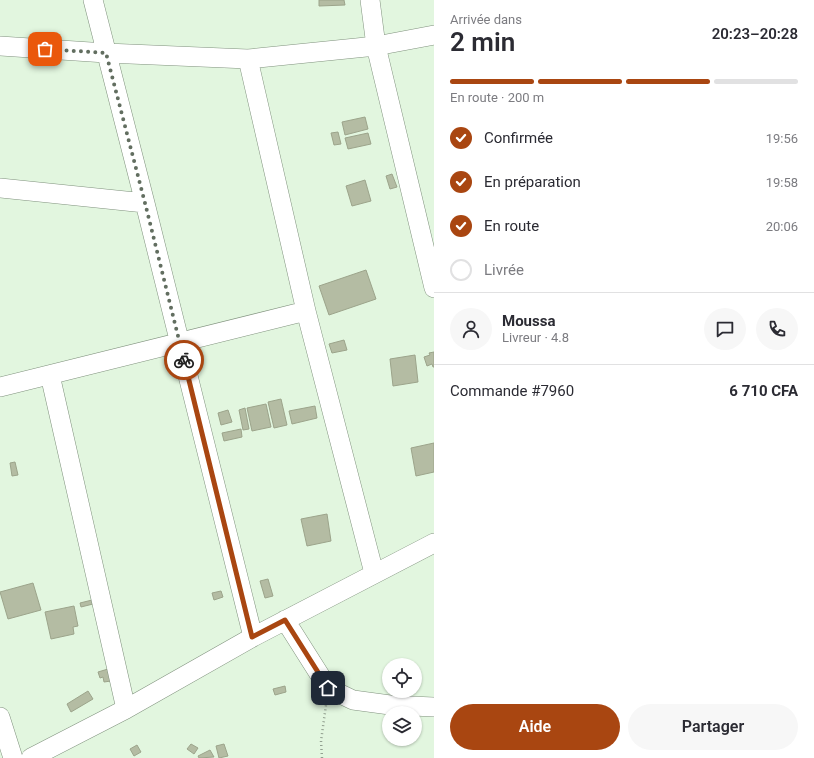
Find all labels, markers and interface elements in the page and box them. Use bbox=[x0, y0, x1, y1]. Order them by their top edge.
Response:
text: Arrivée dans bbox=[450, 12, 522, 27]
text: 20:23–20:28 bbox=[712, 25, 798, 43]
text: 2 min bbox=[450, 27, 515, 57]
pin bbox=[28, 32, 62, 66]
icon: bag bbox=[34, 38, 56, 60]
text: En route · 200 m bbox=[450, 90, 544, 105]
icon: check bbox=[450, 127, 472, 149]
text: Confirmée bbox=[484, 129, 553, 147]
text: 19:56 bbox=[766, 131, 798, 146]
icon: check bbox=[450, 171, 472, 193]
text: En préparation bbox=[484, 173, 581, 191]
text: 19:58 bbox=[766, 175, 798, 190]
icon: check bbox=[450, 215, 472, 237]
text: En route bbox=[484, 217, 539, 235]
text: 20:06 bbox=[766, 219, 798, 234]
text: Livrée bbox=[484, 261, 524, 279]
button: person bbox=[450, 308, 492, 350]
button: chat bbox=[704, 308, 746, 350]
button: phone bbox=[756, 308, 798, 350]
text: Moussa bbox=[502, 312, 555, 330]
text: Livreur · 4.8 bbox=[502, 330, 569, 345]
courier bbox=[164, 340, 204, 380]
icon: bike bbox=[173, 349, 195, 371]
text: Commande #7960 bbox=[450, 382, 574, 400]
text: 6 710 CFA bbox=[729, 382, 798, 400]
map controls bbox=[382, 658, 422, 746]
button: locate bbox=[382, 658, 422, 698]
pin bbox=[311, 671, 345, 705]
icon: home bbox=[317, 677, 339, 699]
button: Aide bbox=[450, 704, 620, 750]
button: Partager bbox=[628, 704, 798, 750]
button: layers bbox=[382, 706, 422, 746]

